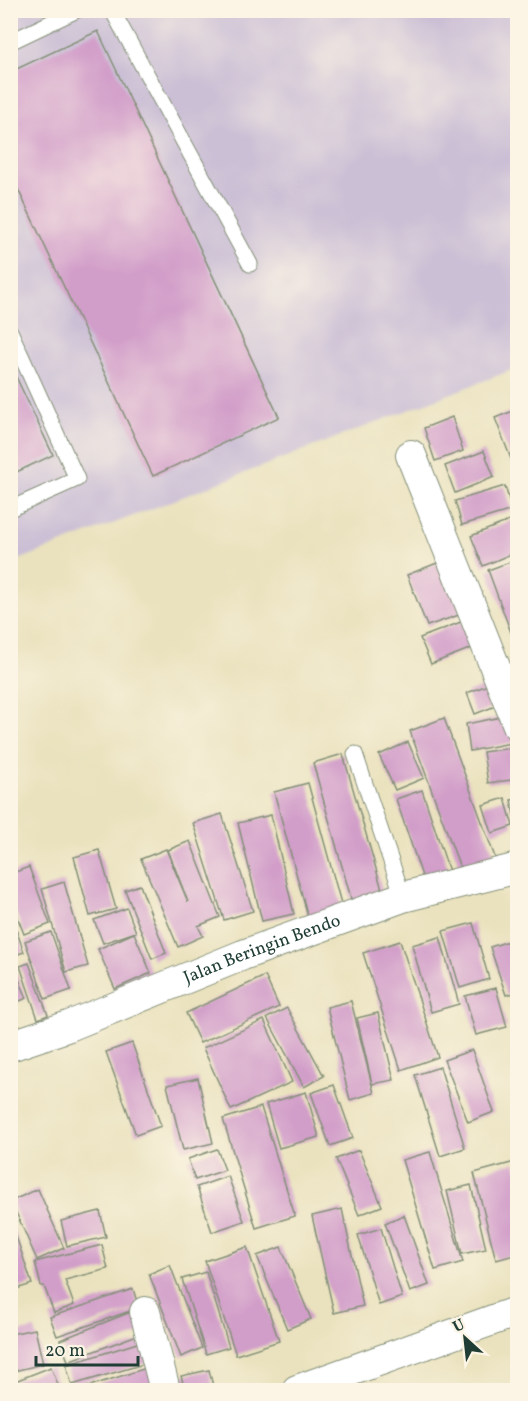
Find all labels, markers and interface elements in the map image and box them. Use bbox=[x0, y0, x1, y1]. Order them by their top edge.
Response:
street label: Jalan Beringin Bendo bbox=[180, 908, 344, 991]
north arrow bbox=[435, 1308, 495, 1368]
text: U bbox=[449, 1314, 469, 1339]
scale bar bbox=[36, 1329, 138, 1367]
text: 20 m bbox=[45, 1339, 85, 1364]

